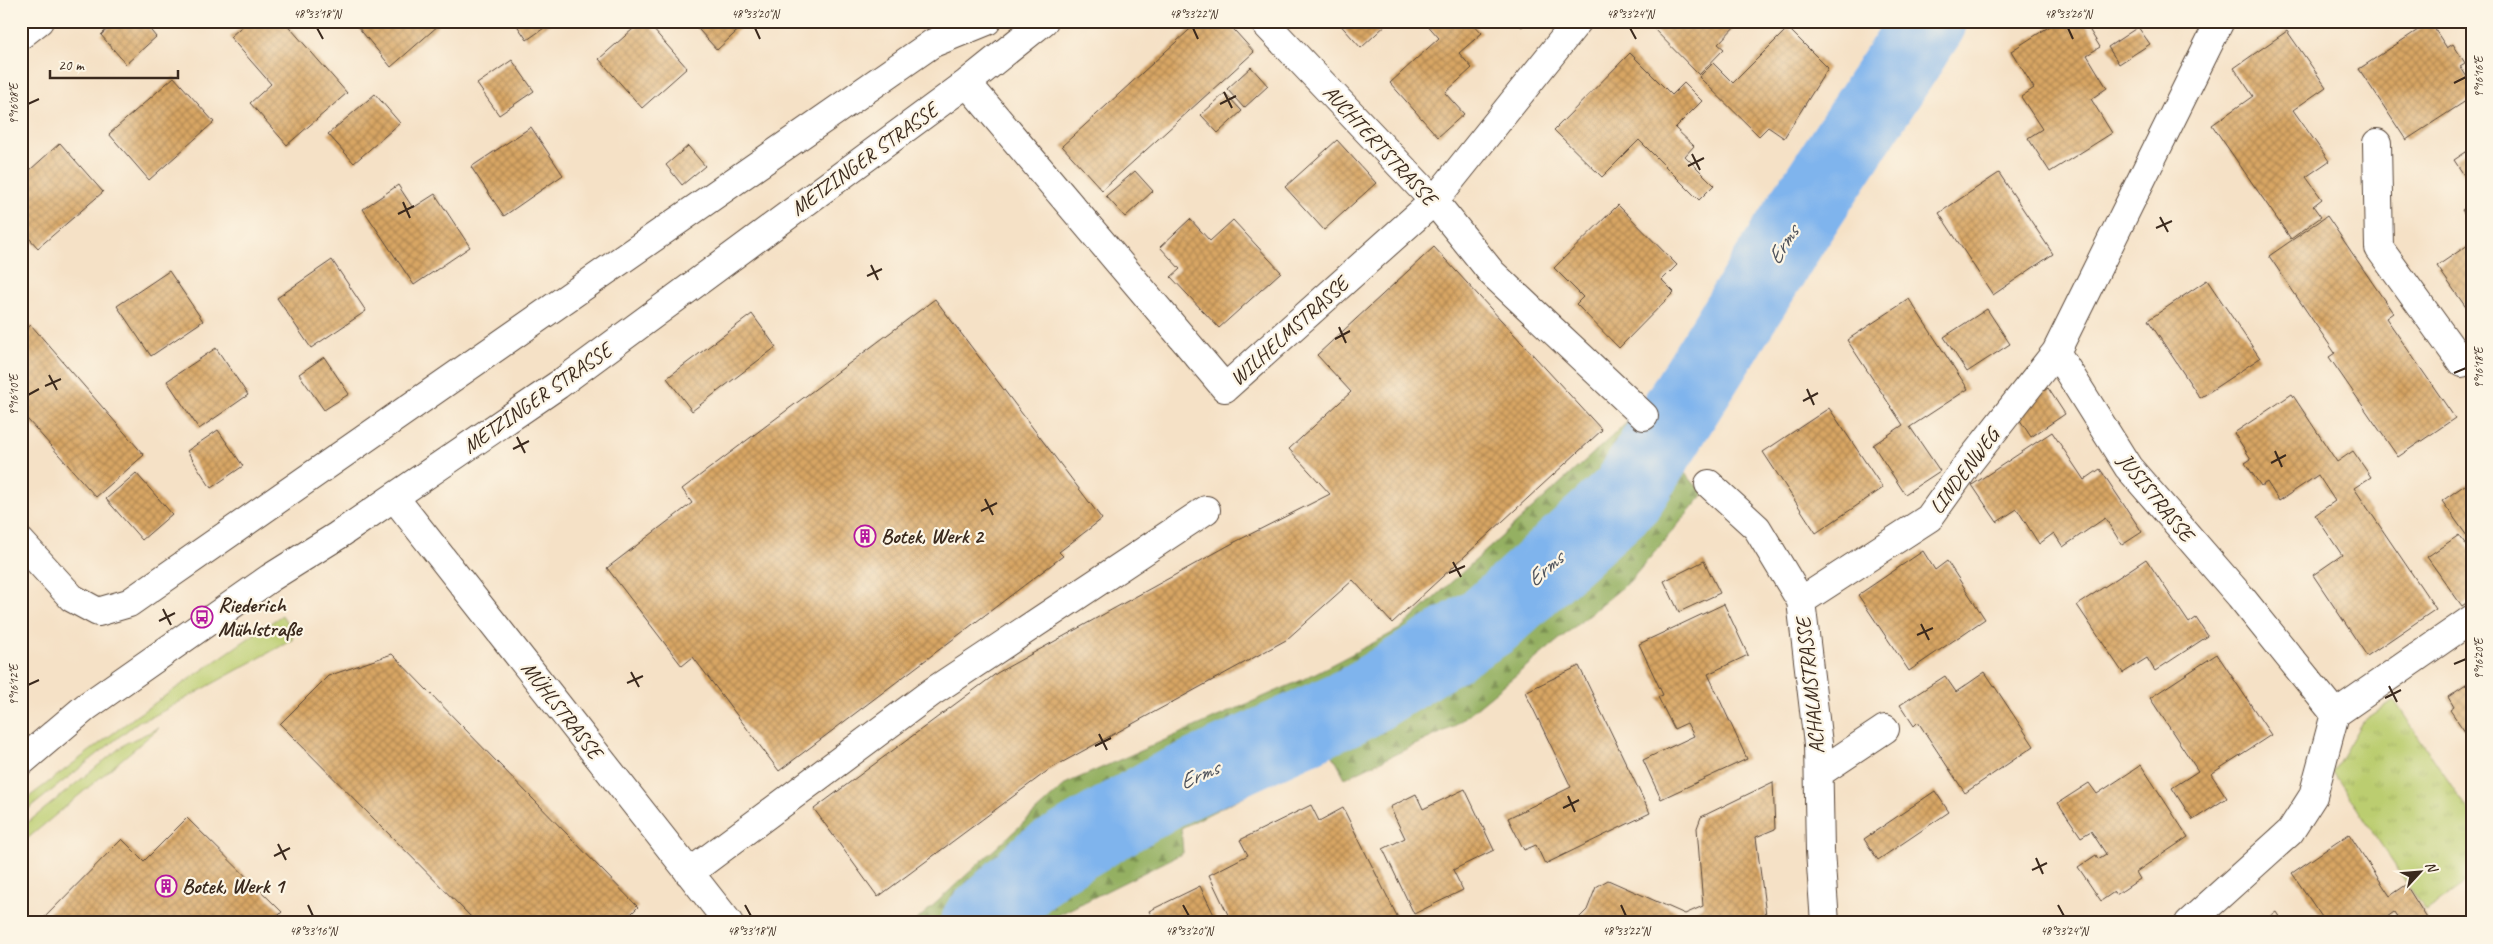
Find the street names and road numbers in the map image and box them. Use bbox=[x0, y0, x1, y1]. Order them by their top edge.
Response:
street label: AUCHTERTSTRASSE bbox=[1318, 79, 1444, 212]
street label: METZINGER STRASSE bbox=[785, 95, 945, 221]
street label: WILHELMSTRASSE bbox=[1224, 269, 1356, 391]
street label: METZINGER STRASSE bbox=[458, 336, 618, 459]
street label: LINDENWEG bbox=[1924, 420, 2007, 519]
street label: JUSISTRASSE bbox=[2112, 447, 2201, 549]
street label: ACHALMSTRASSE bbox=[1790, 614, 1830, 755]
street label: MÜHLSTRASSE bbox=[516, 656, 610, 766]

